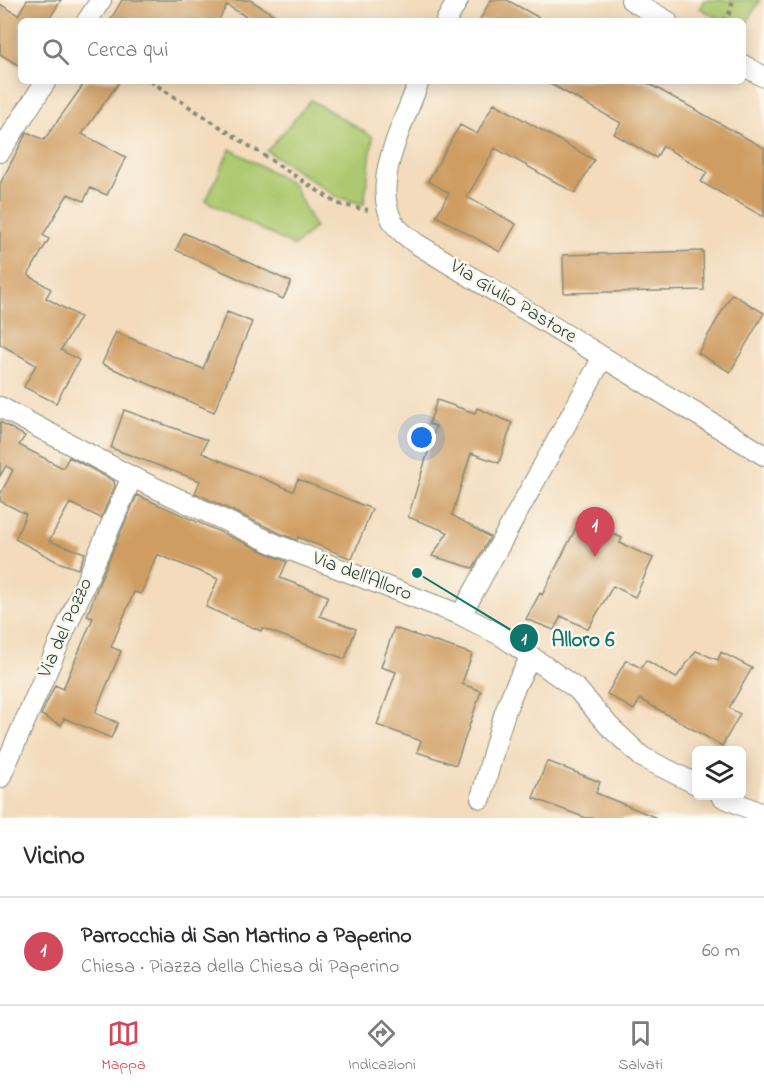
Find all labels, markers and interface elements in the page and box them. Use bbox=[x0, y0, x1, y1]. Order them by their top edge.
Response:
search box bbox=[18, 18, 746, 84]
icon: search bbox=[39, 35, 72, 68]
text: Cerca qui bbox=[87, 35, 169, 67]
street label: Via Giulio Pastore bbox=[443, 252, 582, 351]
your location bbox=[407, 423, 436, 452]
pin: 1 bbox=[576, 508, 614, 557]
street label: Via dell'Alloro bbox=[307, 544, 416, 609]
street label: Via del Pozzo bbox=[31, 574, 101, 683]
callout: Alloro 6 bbox=[509, 619, 626, 658]
text: Alloro 6 bbox=[552, 626, 615, 656]
text: 1 bbox=[521, 627, 527, 653]
map controls bbox=[692, 746, 746, 800]
button: layers bbox=[692, 746, 746, 800]
text: Vicino bbox=[24, 838, 85, 876]
text: Parrocchia di San Martino a Paperino bbox=[81, 921, 412, 953]
text: 1 bbox=[40, 937, 47, 966]
text: 60 m bbox=[702, 937, 740, 966]
text: Chiesa · Piazza della Chiesa di Paperino bbox=[81, 953, 399, 982]
tab: Mappa bbox=[101, 1017, 146, 1077]
tab: Indicazioni bbox=[348, 1017, 416, 1077]
tab: Salvati bbox=[618, 1017, 663, 1077]

